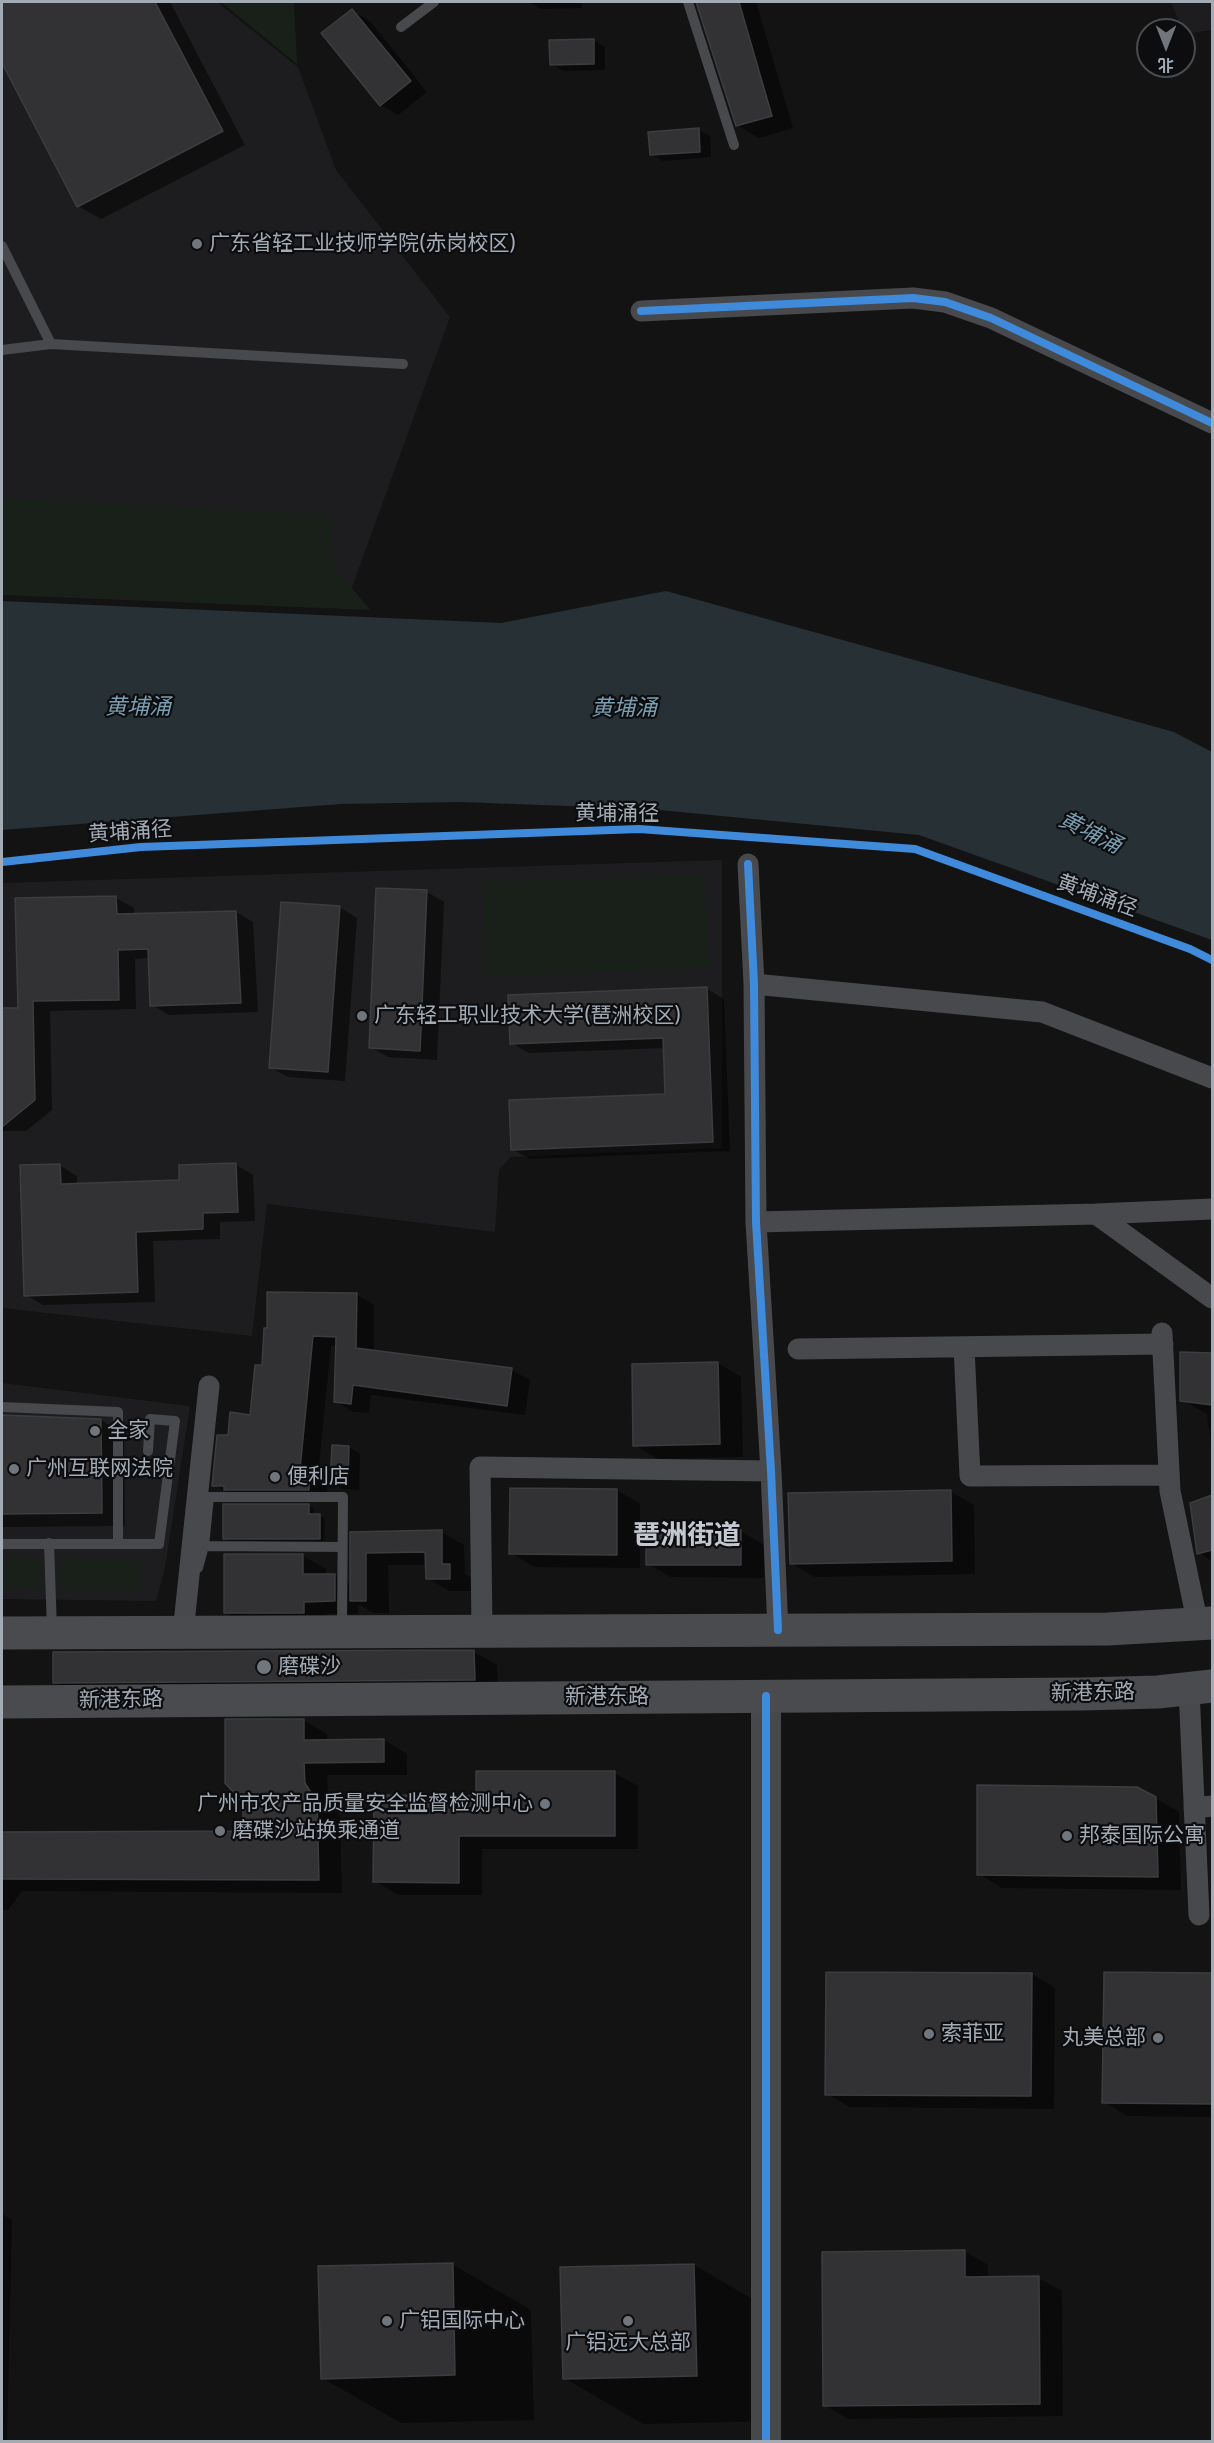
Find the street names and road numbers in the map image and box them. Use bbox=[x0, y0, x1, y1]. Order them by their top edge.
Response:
street label: 黄埔涌径 bbox=[575, 801, 659, 827]
street label: 黄埔涌径 bbox=[87, 817, 173, 847]
street label: 黄埔涌径 bbox=[1053, 870, 1141, 922]
street label: 新港东路 bbox=[1051, 1680, 1135, 1706]
street label: 新港东路 bbox=[565, 1684, 649, 1710]
street label: 新港东路 bbox=[79, 1687, 163, 1713]

